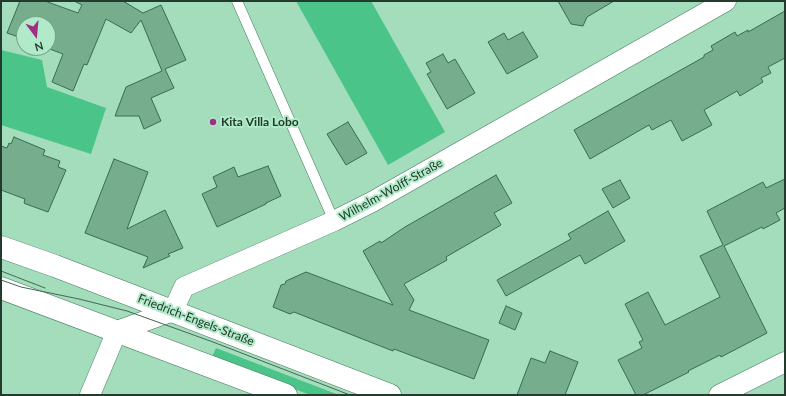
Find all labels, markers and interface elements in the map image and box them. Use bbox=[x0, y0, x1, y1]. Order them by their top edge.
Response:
north arrow bbox=[16, 16, 56, 56]
text: N bbox=[33, 40, 45, 54]
place label: Kita Villa Lobo bbox=[221, 115, 299, 129]
marker: Kita Villa Lobo bbox=[208, 117, 218, 127]
street label: Wilhelm-Wolff-Straße bbox=[337, 156, 445, 224]
street label: Friedrich-Engels-Straße bbox=[136, 291, 256, 349]

